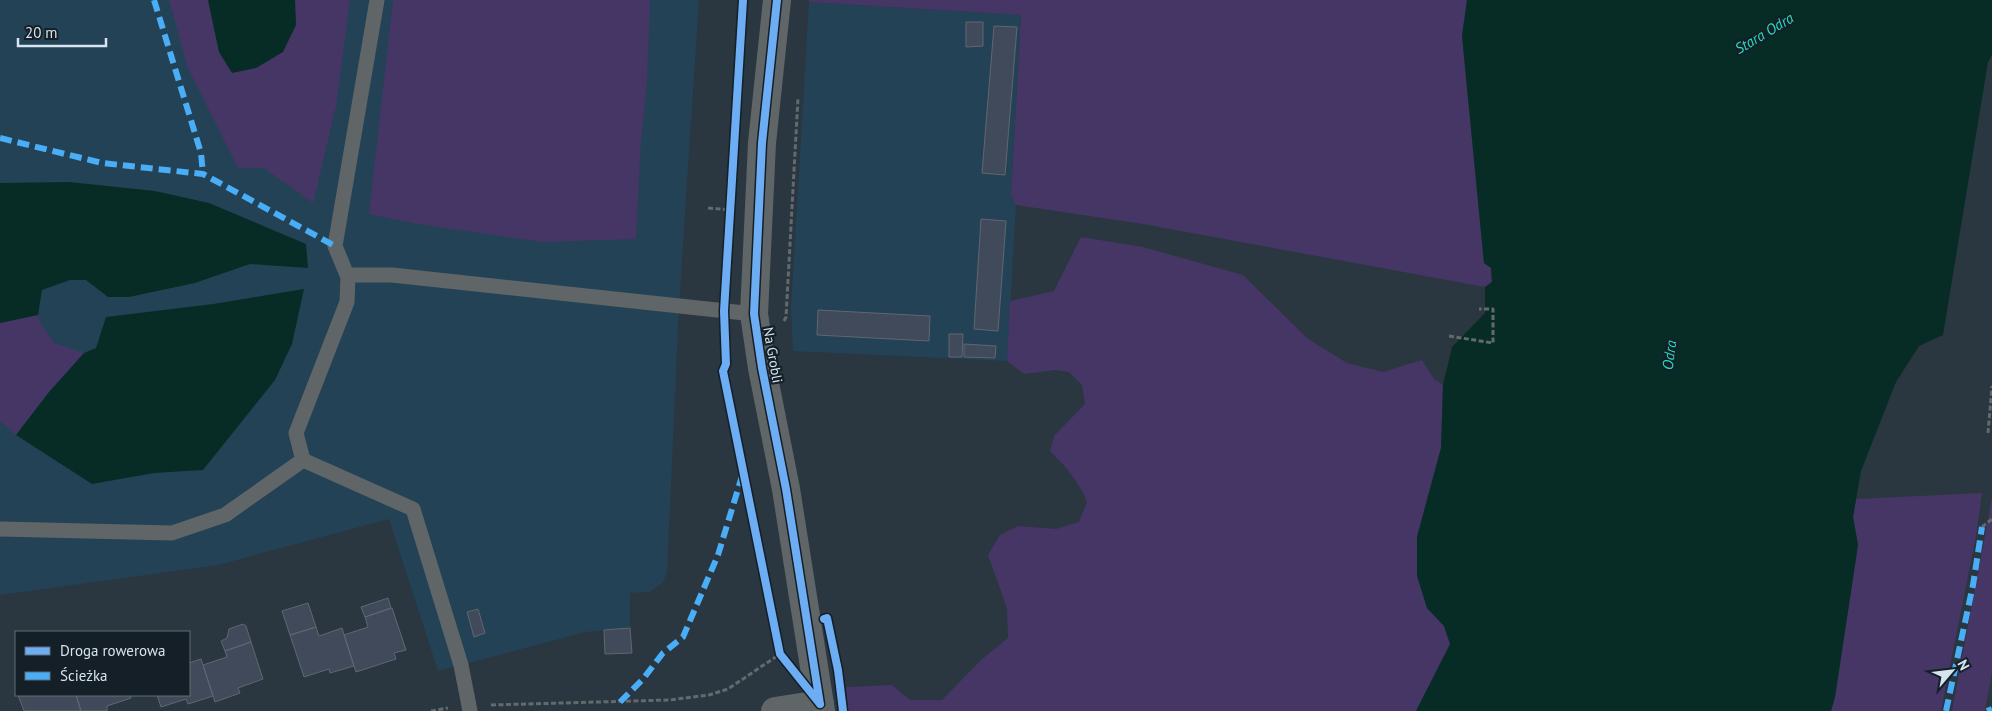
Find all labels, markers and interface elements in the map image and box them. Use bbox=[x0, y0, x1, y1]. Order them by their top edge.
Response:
water label: Stara Odra bbox=[1731, 8, 1798, 58]
scale bar bbox=[18, 15, 105, 47]
text: 20 m bbox=[25, 23, 58, 42]
street label: Na Grobli bbox=[759, 326, 787, 384]
water label: Odra bbox=[1658, 338, 1681, 371]
legend bbox=[15, 631, 190, 696]
text: Droga rowerowa bbox=[60, 641, 165, 660]
north arrow bbox=[1927, 646, 1977, 696]
text: N bbox=[1953, 657, 1974, 673]
text: Ścieżka bbox=[60, 666, 108, 685]

